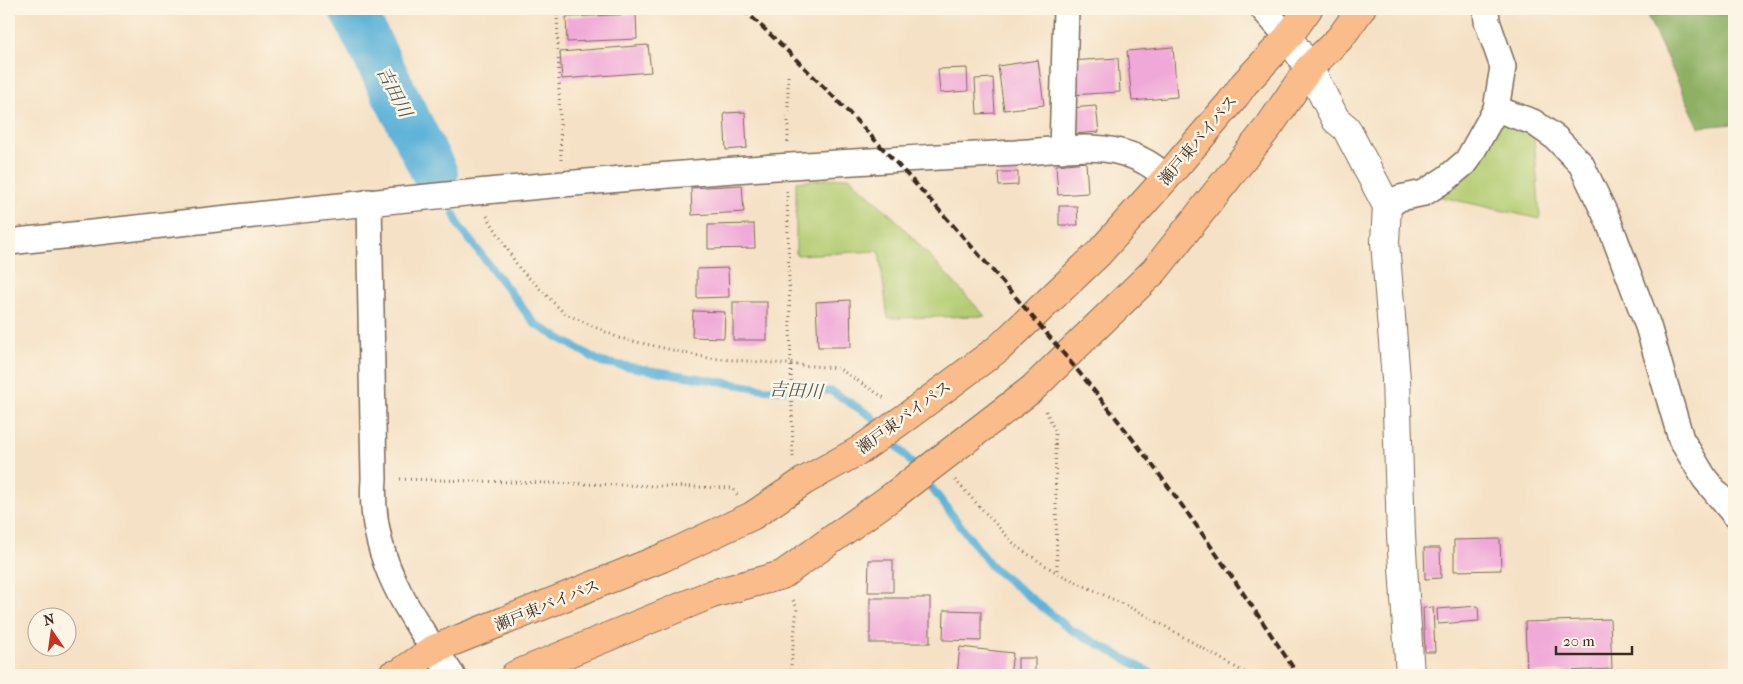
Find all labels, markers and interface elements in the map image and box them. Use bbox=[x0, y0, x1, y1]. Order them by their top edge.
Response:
water label: 吉田川 bbox=[372, 63, 417, 123]
street label: 瀬戸東バイパス bbox=[1155, 91, 1241, 189]
street label: 瀬戸東バイパス bbox=[853, 376, 955, 458]
water label: 吉田川 bbox=[768, 379, 826, 403]
street label: 瀬戸東バイパス bbox=[492, 575, 602, 635]
north arrow bbox=[28, 606, 78, 656]
text: N bbox=[42, 610, 57, 629]
scale bar bbox=[1556, 624, 1632, 656]
text: 20 m bbox=[1563, 632, 1595, 650]

